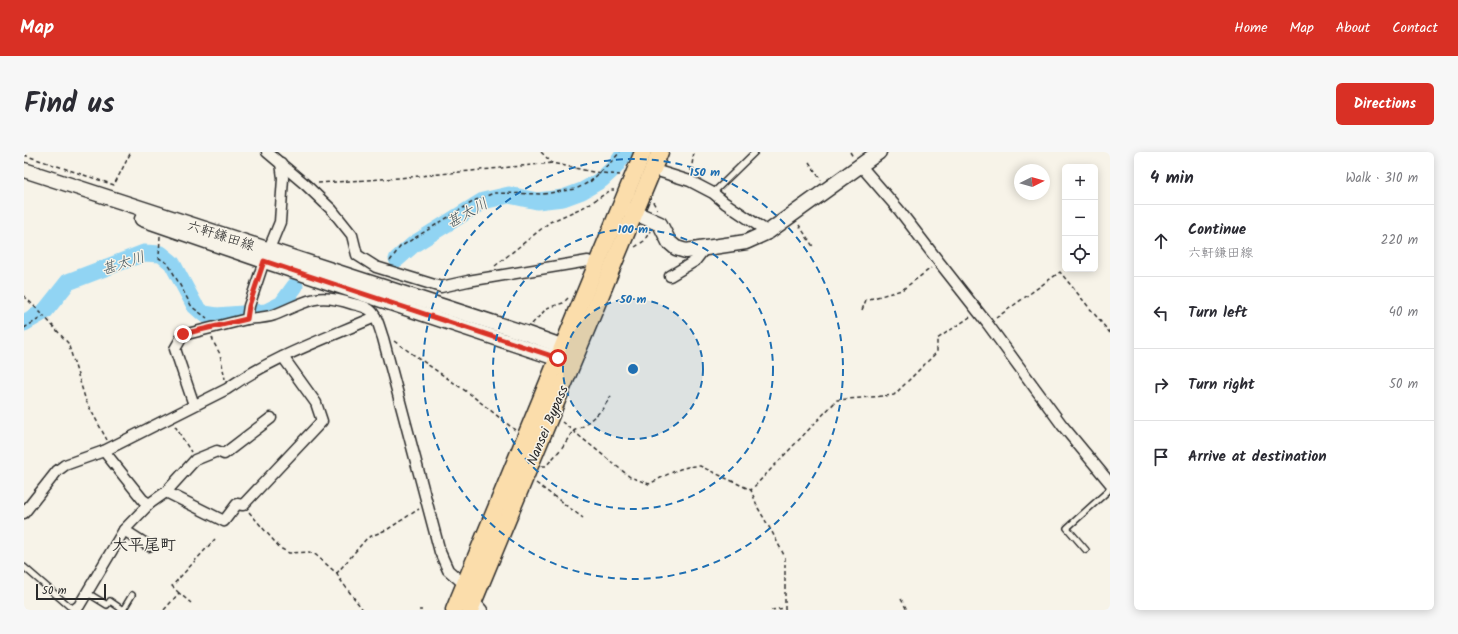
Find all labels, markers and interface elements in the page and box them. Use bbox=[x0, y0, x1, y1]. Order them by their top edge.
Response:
text: Map bbox=[20, 13, 54, 43]
text: Home bbox=[1234, 17, 1268, 39]
text: Map bbox=[1290, 17, 1314, 39]
text: About bbox=[1336, 17, 1370, 39]
text: Contact bbox=[1392, 17, 1438, 39]
text: Find us bbox=[24, 82, 115, 127]
button: Directions bbox=[1336, 83, 1434, 125]
text: 150 m bbox=[690, 163, 720, 182]
north arrow bbox=[1014, 164, 1050, 200]
map controls bbox=[1062, 164, 1098, 272]
button: + bbox=[1062, 164, 1098, 200]
text: 4 min bbox=[1150, 165, 1194, 192]
text: Walk · 310 m bbox=[1345, 168, 1418, 189]
water label: 甚太川 bbox=[442, 192, 493, 235]
button: − bbox=[1062, 200, 1098, 236]
street label: 六軒鎌田線 bbox=[184, 215, 257, 257]
text: Continue bbox=[1188, 218, 1246, 242]
text: 100 m bbox=[618, 220, 648, 239]
icon: ahead bbox=[1150, 230, 1172, 252]
text: 220 m bbox=[1381, 230, 1418, 251]
button: locate bbox=[1062, 236, 1098, 272]
text: 六軒鎌田線 bbox=[1188, 243, 1253, 264]
water label: 甚太川 bbox=[98, 246, 148, 282]
text: 50 m bbox=[619, 290, 647, 309]
text: Turn left bbox=[1188, 301, 1248, 325]
icon: left bbox=[1150, 302, 1172, 324]
text: 40 m bbox=[1389, 302, 1418, 323]
route end bbox=[174, 325, 192, 343]
route start bbox=[549, 349, 567, 367]
centre of rings bbox=[626, 362, 640, 376]
text: Turn right bbox=[1188, 373, 1255, 397]
icon: right bbox=[1150, 374, 1172, 396]
text: 50 m bbox=[1389, 374, 1418, 395]
street label: Nansei Bypass bbox=[521, 382, 575, 469]
text: Arrive at destination bbox=[1188, 445, 1327, 469]
icon: arrive bbox=[1150, 446, 1172, 468]
district label: 大平尾町 bbox=[112, 533, 176, 558]
scale bar bbox=[36, 582, 106, 601]
text: 50 m bbox=[42, 582, 67, 600]

